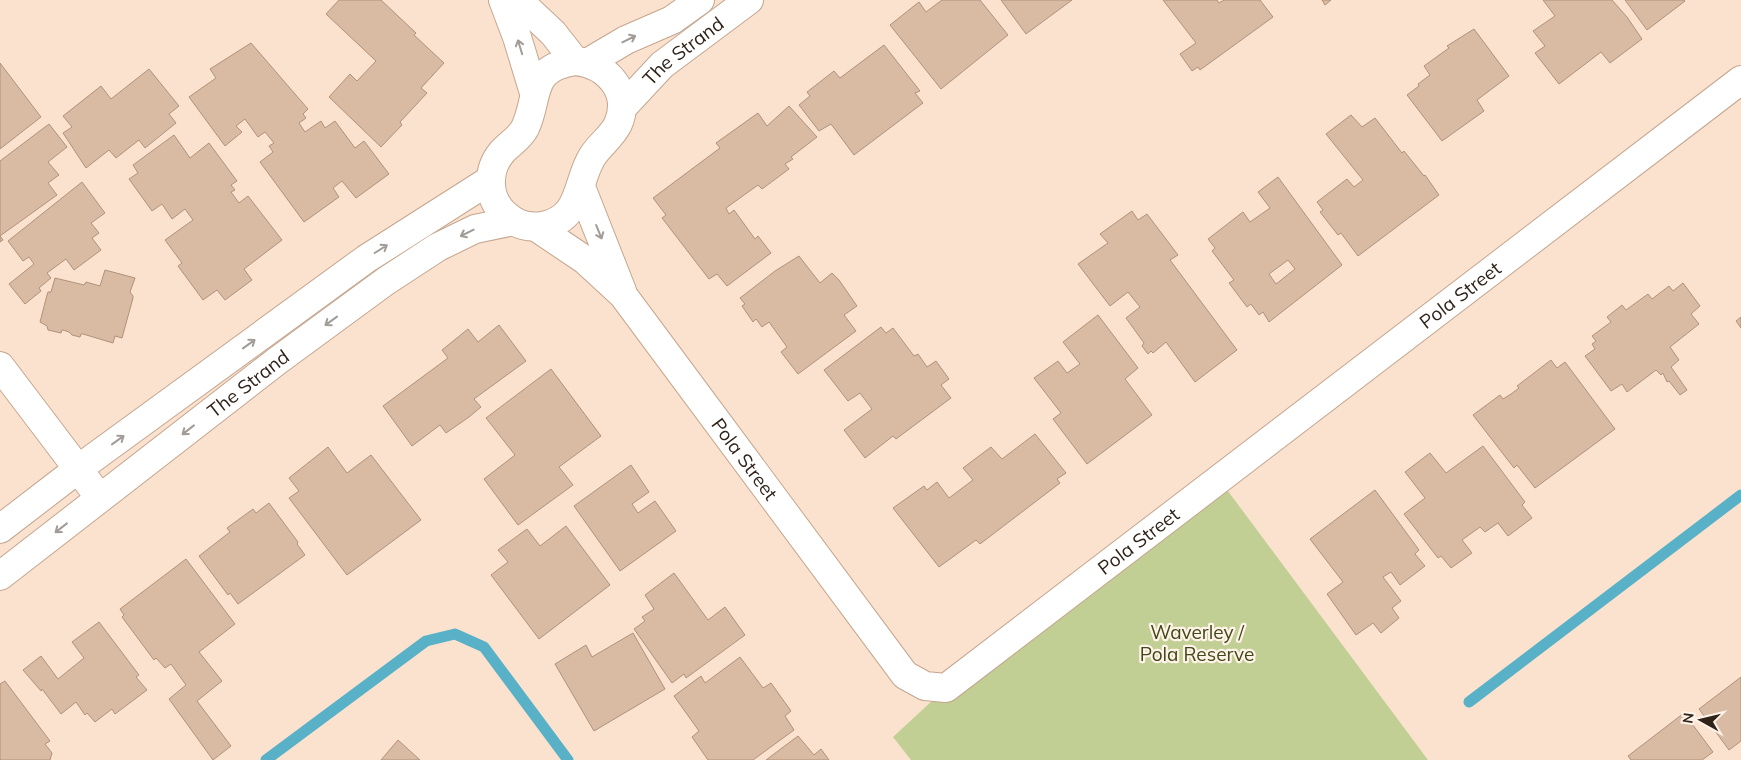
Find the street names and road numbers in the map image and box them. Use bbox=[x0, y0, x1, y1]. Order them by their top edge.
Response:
street label: The Strand bbox=[637, 11, 728, 90]
street label: Pola Street bbox=[1414, 256, 1506, 334]
street label: The Strand bbox=[202, 344, 294, 423]
street label: Pola Street bbox=[706, 413, 783, 505]
street label: Pola Street bbox=[1093, 502, 1184, 580]

